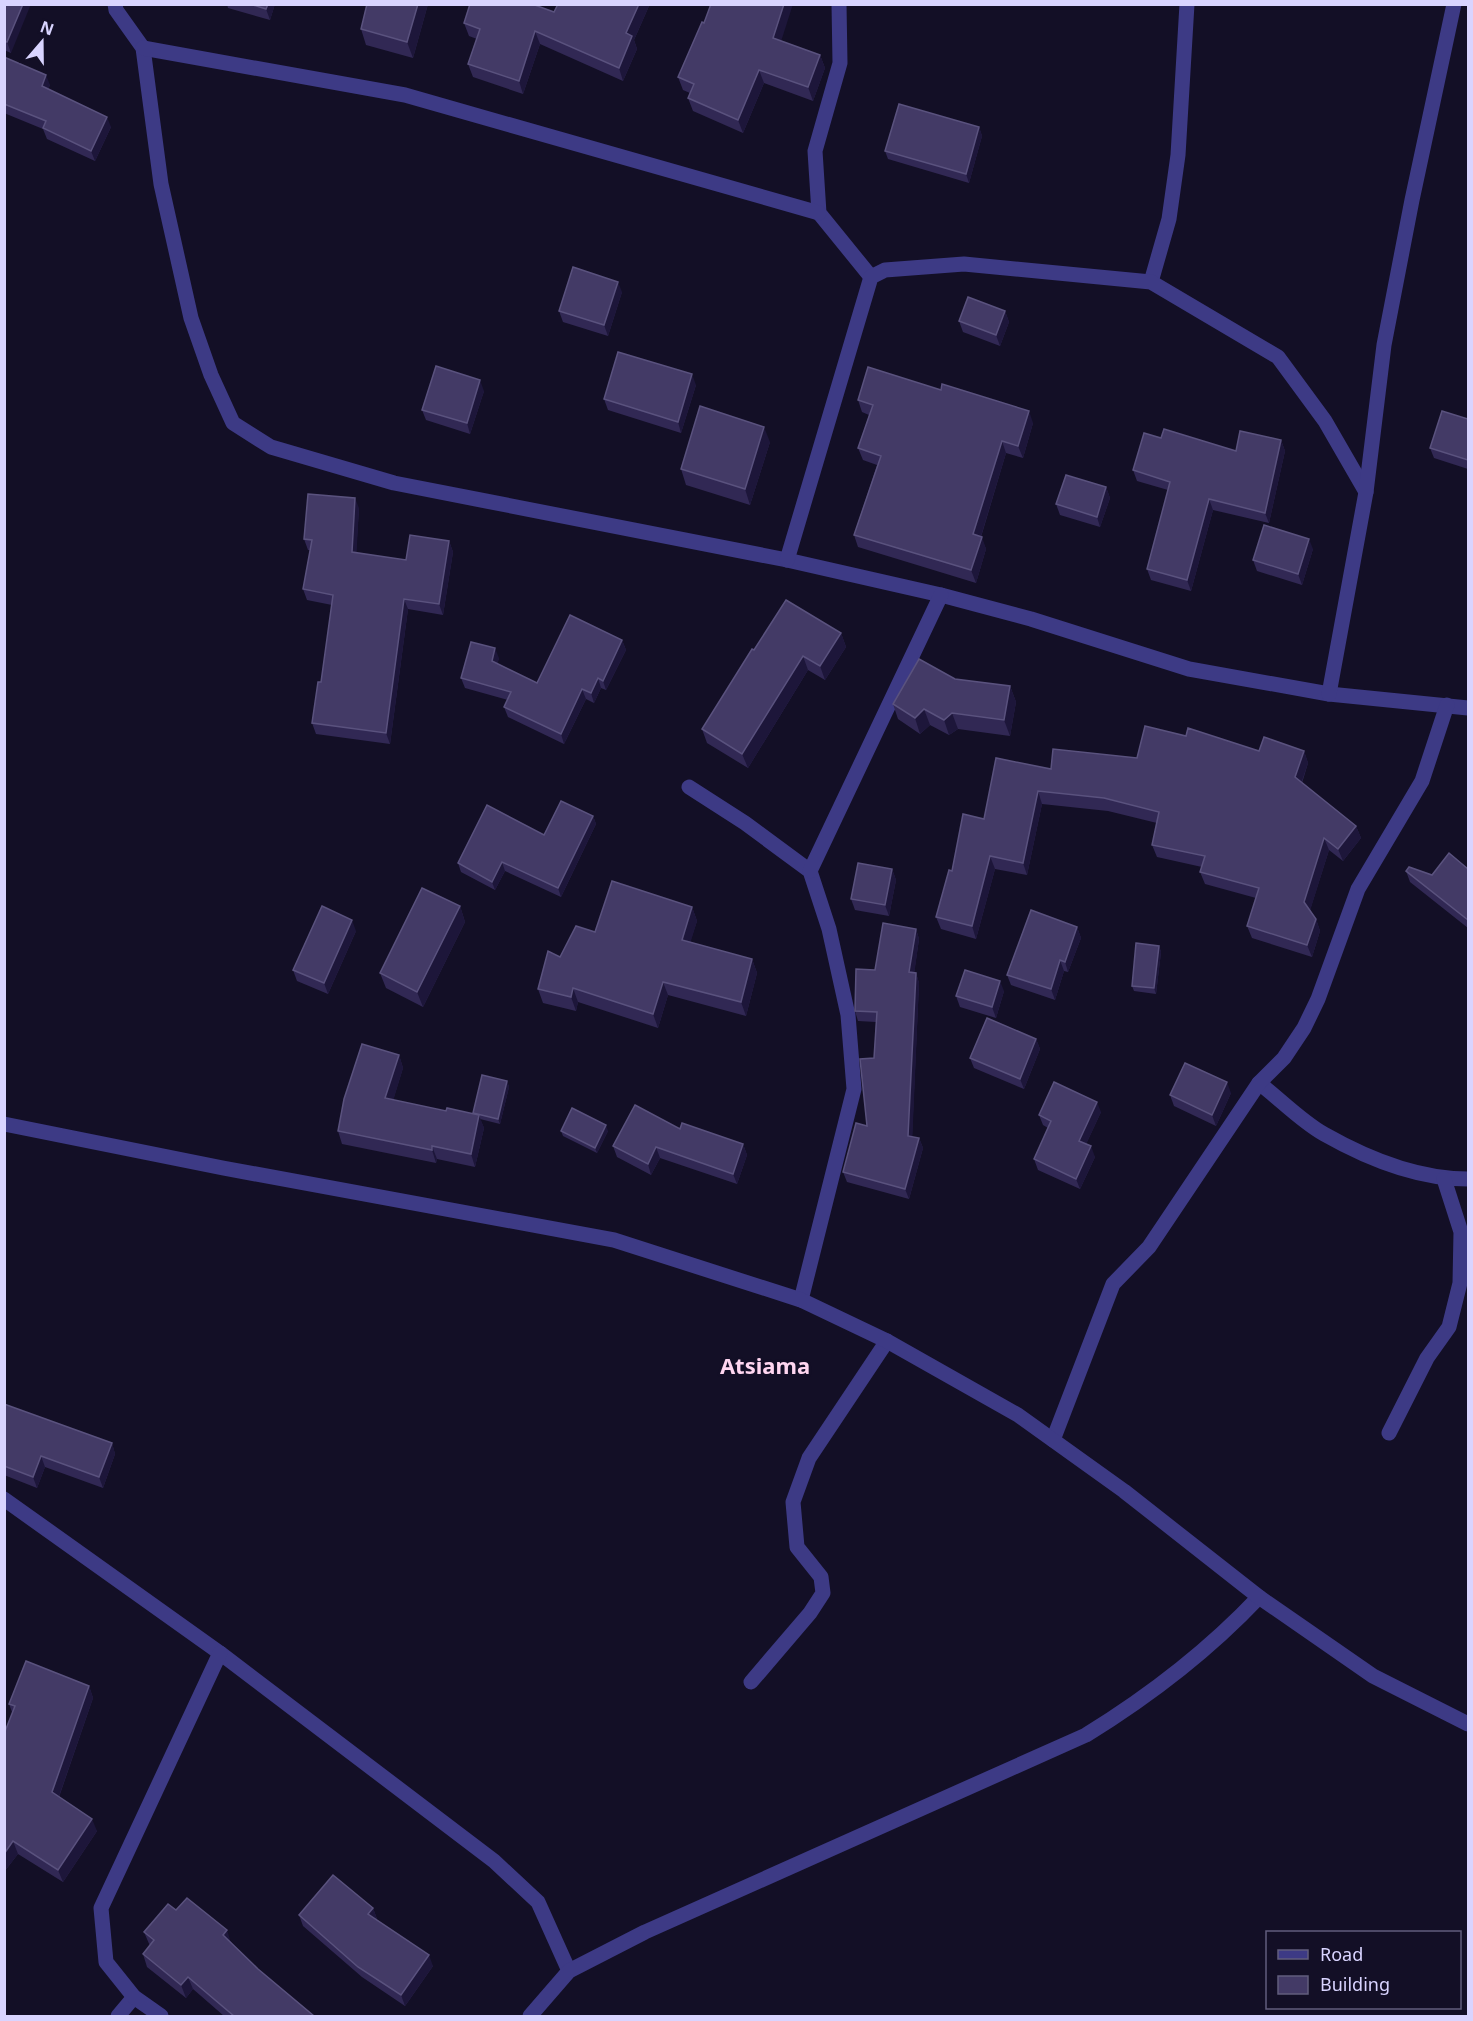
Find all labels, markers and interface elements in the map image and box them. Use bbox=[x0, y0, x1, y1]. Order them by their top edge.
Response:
north arrow bbox=[12, 12, 72, 72]
text: N bbox=[37, 15, 57, 40]
district label: Atsiama bbox=[720, 1350, 810, 1380]
legend bbox=[1266, 1931, 1461, 2009]
text: Road bbox=[1320, 1942, 1363, 1966]
text: Building bbox=[1320, 1972, 1390, 1996]

